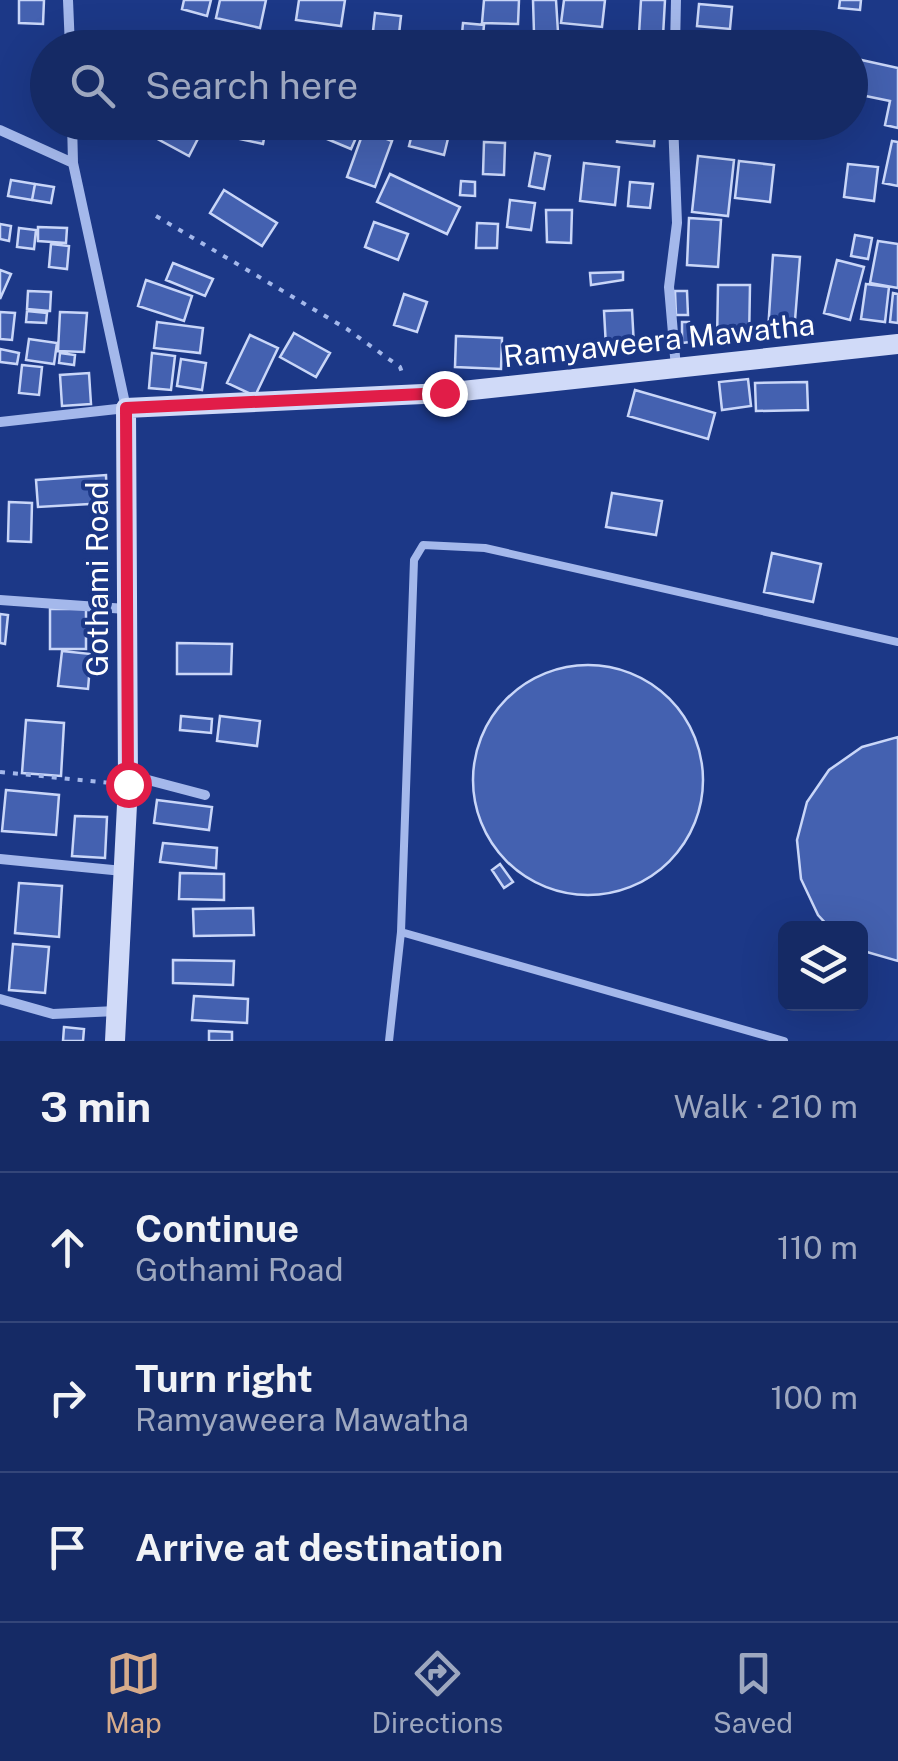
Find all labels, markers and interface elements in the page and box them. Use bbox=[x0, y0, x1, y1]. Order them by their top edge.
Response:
search box bbox=[30, 30, 868, 140]
icon: search bbox=[65, 58, 120, 113]
text: Search here bbox=[145, 63, 358, 108]
street label: Ramyaweera Mawatha bbox=[501, 306, 817, 374]
route end bbox=[422, 371, 468, 417]
street label: Gothami Road bbox=[79, 481, 115, 677]
route start bbox=[106, 762, 152, 808]
map controls bbox=[778, 921, 868, 1011]
button: layers bbox=[778, 921, 868, 1011]
text: 3 min bbox=[40, 1082, 151, 1131]
text: Walk · 210 m bbox=[674, 1088, 858, 1125]
text: Continue bbox=[135, 1206, 299, 1251]
icon: ahead bbox=[40, 1220, 95, 1275]
text: 110 m bbox=[777, 1229, 858, 1266]
text: Gothami Road bbox=[135, 1251, 344, 1288]
text: Turn right bbox=[135, 1356, 313, 1401]
icon: right bbox=[40, 1370, 95, 1425]
text: 100 m bbox=[771, 1379, 858, 1416]
text: Ramyaweera Mawatha bbox=[135, 1401, 469, 1438]
icon: arrive bbox=[40, 1520, 95, 1575]
text: Arrive at destination bbox=[135, 1525, 503, 1570]
tab: Map bbox=[105, 1646, 162, 1739]
tab: Directions bbox=[372, 1646, 503, 1739]
tab: Saved bbox=[713, 1646, 793, 1739]

